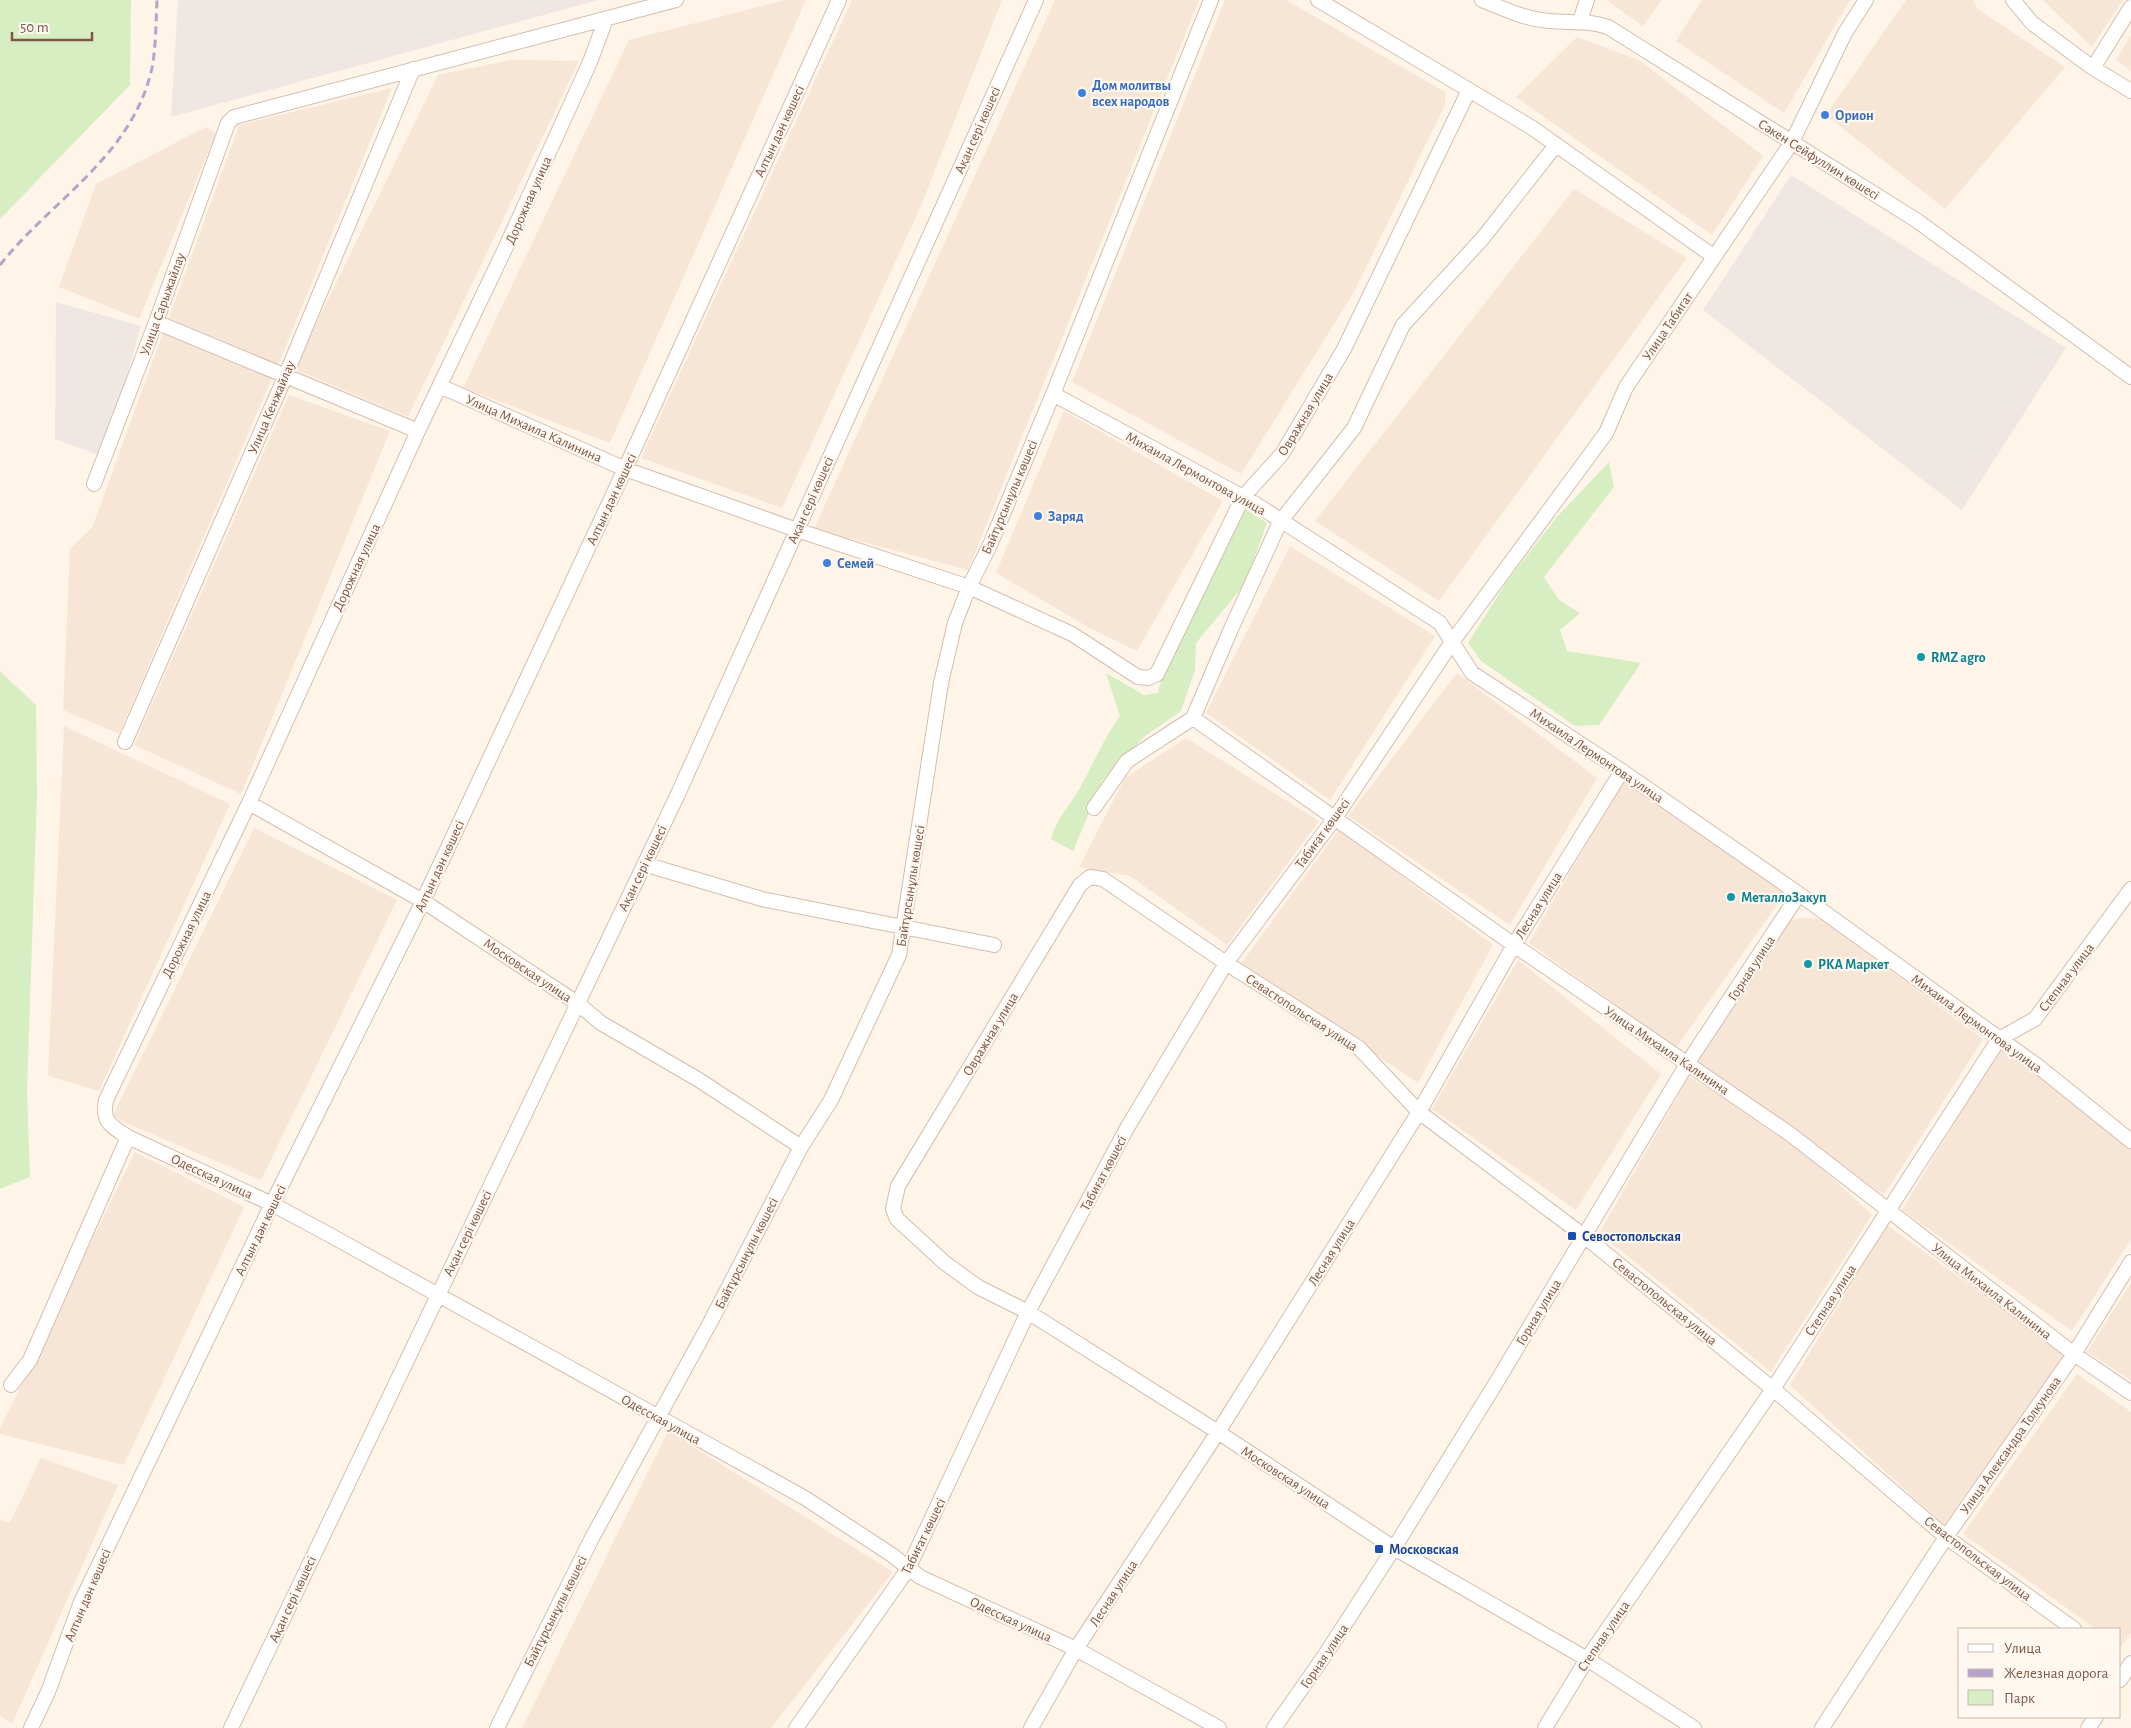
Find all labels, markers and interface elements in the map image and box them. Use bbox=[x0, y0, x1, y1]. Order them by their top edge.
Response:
scale bar bbox=[12, 10, 92, 42]
text: 50 m bbox=[20, 20, 49, 35]
place label: Дом молитвы всех народов bbox=[1092, 79, 1171, 109]
street label: Алтын дән көшесі bbox=[753, 83, 807, 179]
street label: Ақан сері көшесі bbox=[952, 85, 1003, 176]
marker: Дом молитвы всех народов bbox=[1076, 87, 1088, 99]
marker: Орион bbox=[1819, 109, 1831, 121]
place label: Орион bbox=[1835, 109, 1874, 123]
street label: Сәкен Сейфуллин көшесі bbox=[1755, 117, 1882, 203]
street label: Дорожная улица bbox=[503, 154, 555, 246]
street label: Улица Сарыжайлау bbox=[138, 251, 188, 358]
street label: Улица Табигат bbox=[1640, 289, 1696, 363]
street label: Улица Кенжайлау bbox=[246, 359, 298, 456]
street label: Овражная улица bbox=[1276, 370, 1336, 459]
street label: Улица Михаила Калинина bbox=[463, 393, 604, 466]
street label: Михаила Лермонтова улица bbox=[1123, 430, 1268, 519]
street label: Байтұрсынұлы көшесі bbox=[979, 438, 1040, 557]
street label: Алтын дән көшесі bbox=[585, 451, 639, 547]
street label: Ақан сері көшесі bbox=[785, 455, 836, 546]
marker: Заряд bbox=[1032, 510, 1044, 522]
place label: Заряд bbox=[1048, 510, 1084, 524]
street label: Дорожная улица bbox=[331, 521, 383, 613]
marker: Семей bbox=[821, 557, 833, 569]
place label: Семей bbox=[837, 557, 874, 571]
marker: RMZ agro bbox=[1915, 651, 1927, 663]
place label: RMZ agro bbox=[1931, 651, 1986, 665]
street label: Михаила Лермонтова улица bbox=[1527, 706, 1666, 806]
street label: Табиғат көшесі bbox=[1293, 796, 1353, 871]
street label: Алтын дән көшесі bbox=[413, 818, 467, 914]
street label: Ақан сері көшесі bbox=[616, 823, 670, 914]
street label: Байтұрсынұлы көшесі bbox=[894, 824, 928, 948]
street label: Лесная улица bbox=[1513, 869, 1565, 941]
street label: Дорожная улица bbox=[160, 888, 214, 980]
marker: МеталлоЗакуп bbox=[1725, 891, 1737, 903]
place label: МеталлоЗакуп bbox=[1741, 891, 1827, 905]
street label: Горная улица bbox=[1726, 933, 1778, 1004]
street label: Московская улица bbox=[481, 936, 575, 1006]
street label: Степная улица bbox=[2037, 940, 2097, 1015]
marker: РКА Маркет bbox=[1802, 958, 1814, 970]
place label: РКА Маркет bbox=[1818, 958, 1890, 972]
street label: Севастопольская улица bbox=[1243, 971, 1360, 1055]
street label: Михаила Лермонтова улица bbox=[1909, 972, 2045, 1076]
street label: Овражная улица bbox=[961, 990, 1021, 1079]
street label: Улица Михаила Калинина bbox=[1601, 1004, 1732, 1098]
street label: Табиғат көшесі bbox=[1078, 1134, 1130, 1213]
street label: Одесская улица bbox=[169, 1152, 255, 1202]
street label: Алтын дән көшесі bbox=[233, 1183, 289, 1278]
street label: Ақан сері көшесі bbox=[441, 1188, 495, 1279]
street label: Байтұрсынұлы көшесі bbox=[713, 1195, 781, 1311]
street label: Лесная улица bbox=[1306, 1216, 1358, 1288]
marker: Севостопольская bbox=[1566, 1230, 1578, 1242]
place label: Севостопольская bbox=[1582, 1230, 1681, 1244]
street label: Улица Михаила Калинина bbox=[1929, 1241, 2054, 1343]
street label: Севастопольская улица bbox=[1609, 1255, 1720, 1349]
street label: Степная улица bbox=[1803, 1262, 1859, 1339]
street label: Горная улица bbox=[1514, 1277, 1564, 1348]
street label: Улица Александра Толкунова bbox=[1958, 1374, 2064, 1517]
street label: Одесская улица bbox=[618, 1392, 703, 1448]
street label: Московская улица bbox=[1238, 1444, 1333, 1512]
street label: Табиғат көшесі bbox=[899, 1496, 948, 1577]
street label: Севастопольская улица bbox=[1921, 1514, 2034, 1604]
marker: Московская bbox=[1373, 1543, 1385, 1555]
place label: Московская bbox=[1389, 1543, 1459, 1557]
street label: Алтын дән көшесі bbox=[62, 1547, 114, 1644]
street label: Байтұрсынұлы көшесі bbox=[522, 1553, 590, 1669]
street label: Ақан сері көшесі bbox=[267, 1554, 319, 1645]
street label: Лесная улица bbox=[1087, 1557, 1141, 1629]
street label: Одесская улица bbox=[968, 1595, 1054, 1645]
street label: Степная улица bbox=[1575, 1598, 1633, 1674]
street label: Горная улица bbox=[1298, 1621, 1352, 1691]
legend bbox=[1958, 1628, 2121, 1718]
text: Улица bbox=[2004, 1641, 2041, 1656]
text: Железная дорога bbox=[2004, 1666, 2109, 1681]
text: Парк bbox=[2004, 1691, 2035, 1706]

